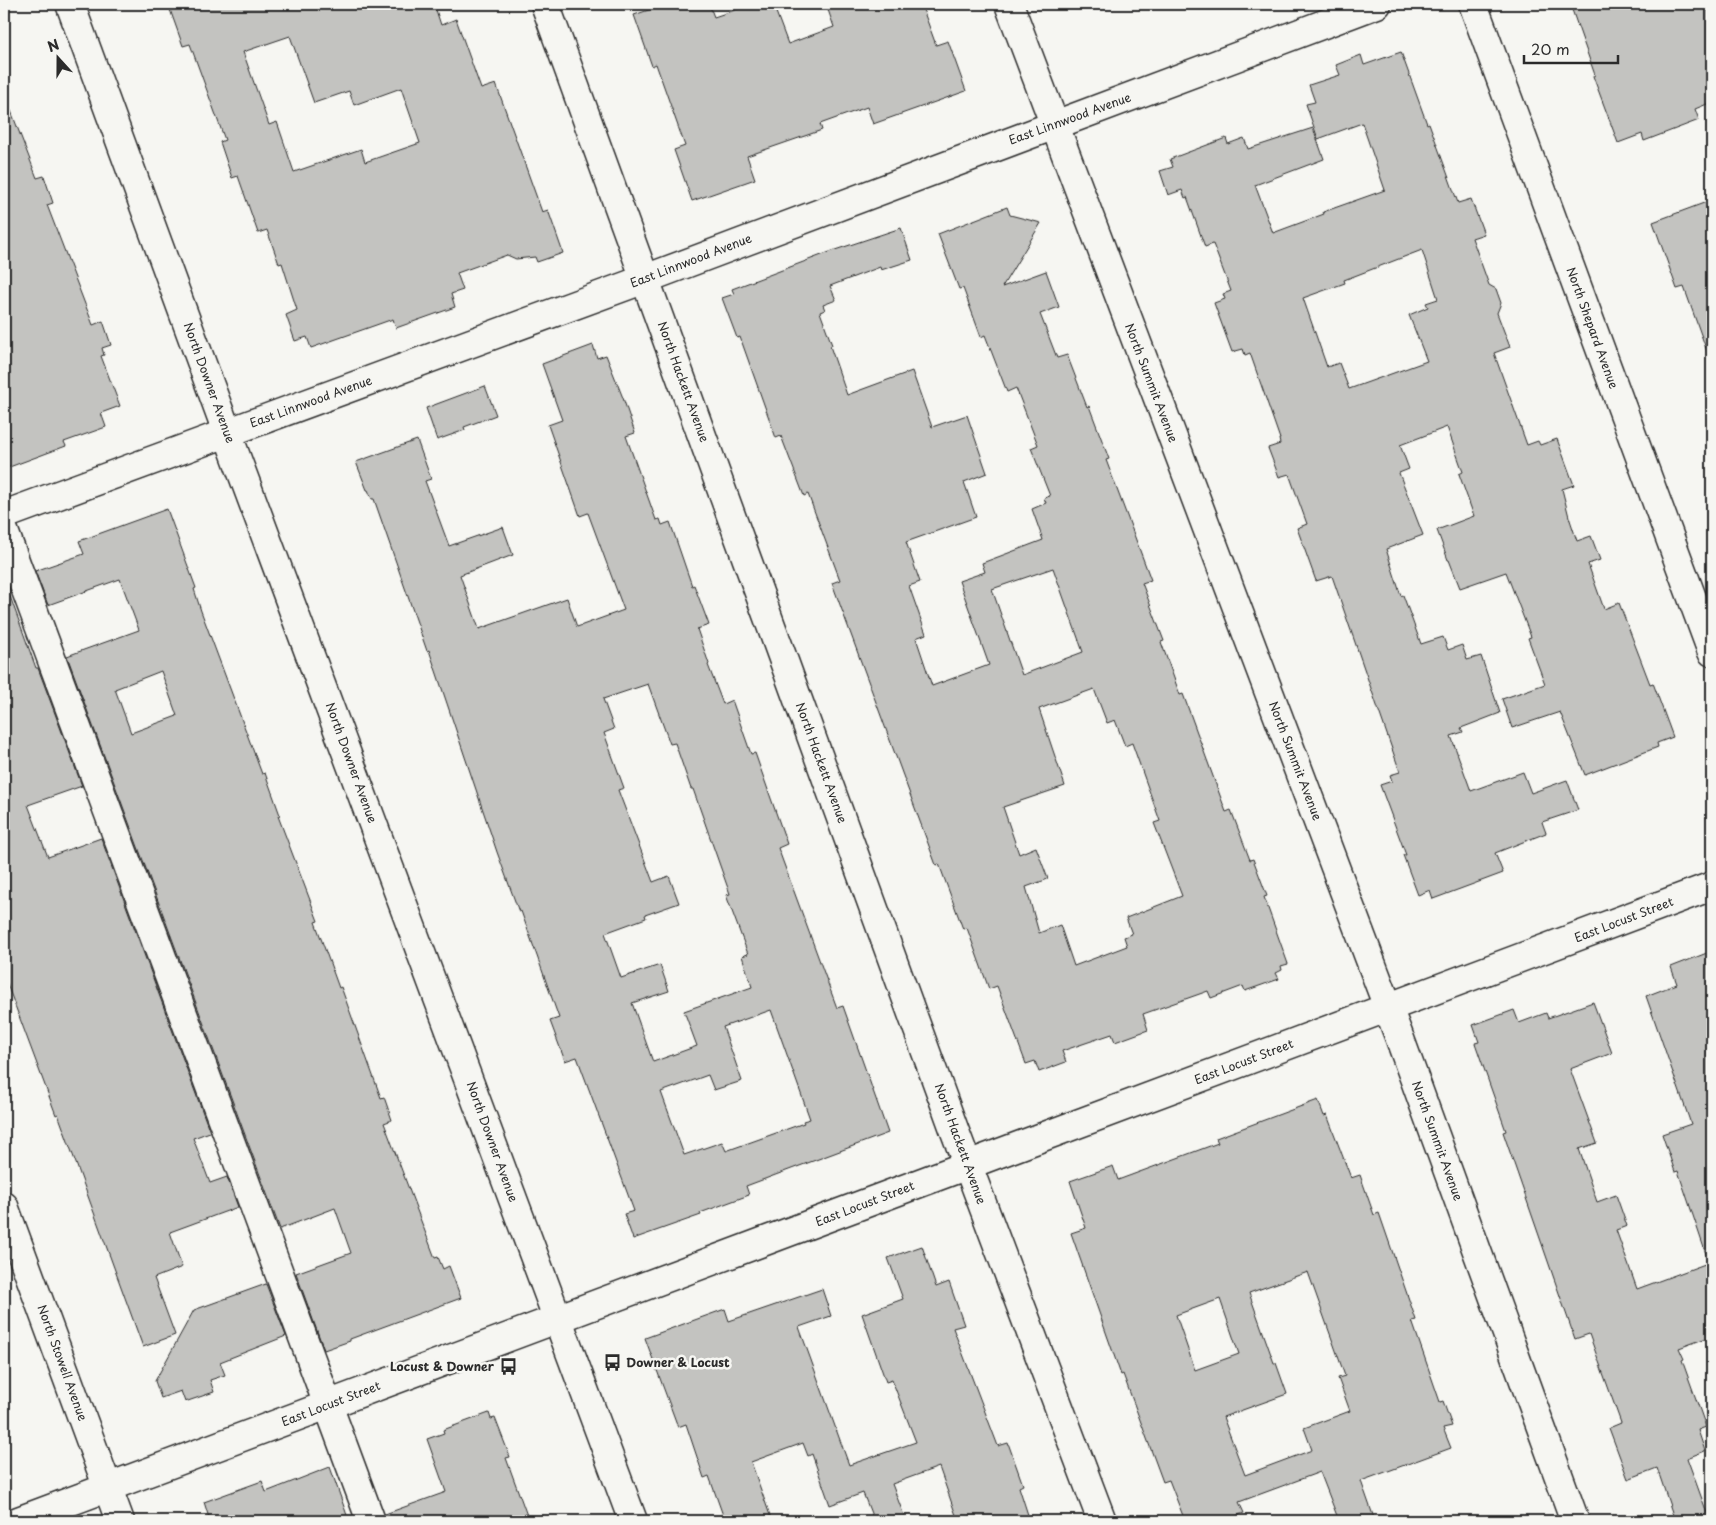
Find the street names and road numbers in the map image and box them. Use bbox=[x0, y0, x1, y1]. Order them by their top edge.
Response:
street label: East Linnwood Avenue bbox=[1006, 87, 1134, 149]
street label: East Linnwood Avenue bbox=[627, 228, 754, 292]
street label: North Shepard Avenue bbox=[1563, 264, 1623, 391]
street label: North Hackett Avenue bbox=[654, 319, 714, 445]
street label: North Downer Avenue bbox=[180, 320, 240, 446]
street label: North Summit Avenue bbox=[1121, 320, 1183, 445]
street label: East Linnwood Avenue bbox=[247, 370, 375, 432]
street label: North Summit Avenue bbox=[1265, 698, 1327, 823]
street label: North Downer Avenue bbox=[322, 700, 382, 826]
street label: North Hackett Avenue bbox=[792, 700, 852, 826]
street label: East Locust Street bbox=[1572, 892, 1676, 946]
street label: East Locust Street bbox=[1192, 1034, 1296, 1088]
street label: North Summit Avenue bbox=[1408, 1078, 1468, 1204]
street label: North Downer Avenue bbox=[463, 1079, 523, 1205]
street label: North Hackett Avenue bbox=[931, 1081, 991, 1207]
street label: East Locust Street bbox=[813, 1176, 917, 1230]
street label: North Stowell Avenue bbox=[34, 1302, 92, 1424]
street label: East Locust Street bbox=[279, 1376, 383, 1430]

